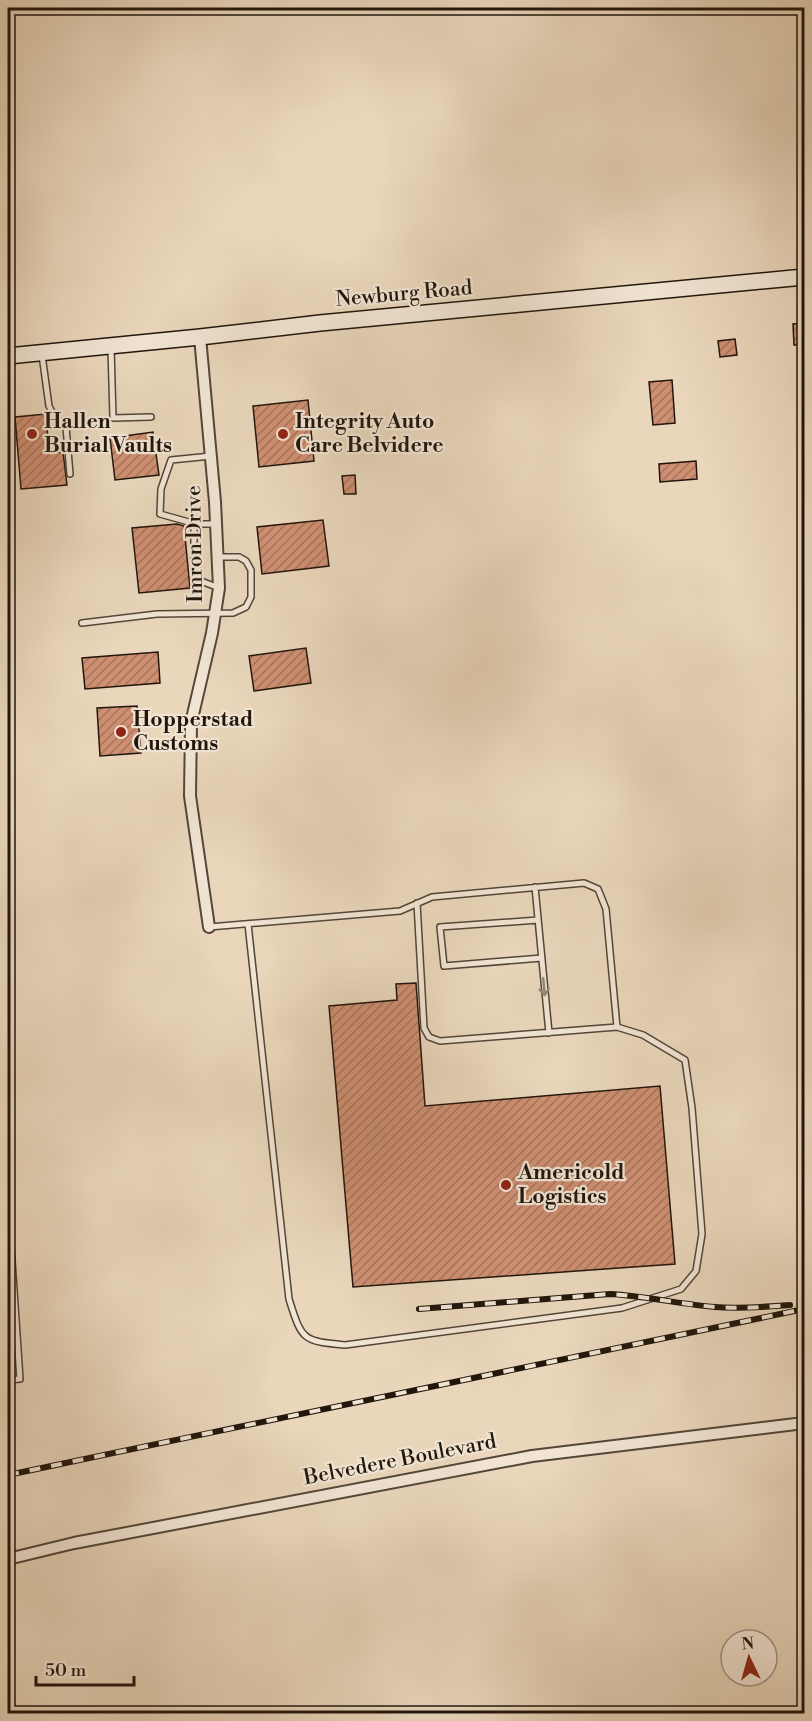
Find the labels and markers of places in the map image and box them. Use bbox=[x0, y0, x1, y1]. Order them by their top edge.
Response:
place label: Hallen Burial Vaults bbox=[44, 409, 172, 459]
place label: Integrity Auto Care Belvidere bbox=[295, 409, 444, 459]
marker: Hallen Burial Vaults bbox=[25, 427, 39, 441]
marker: Integrity Auto Care Belvidere bbox=[276, 427, 290, 441]
place label: Hopperstad Customs bbox=[133, 707, 253, 757]
marker: Hopperstad Customs bbox=[114, 725, 128, 739]
place label: Americold Logistics bbox=[517, 1160, 625, 1210]
marker: Americold Logistics bbox=[499, 1178, 513, 1192]

